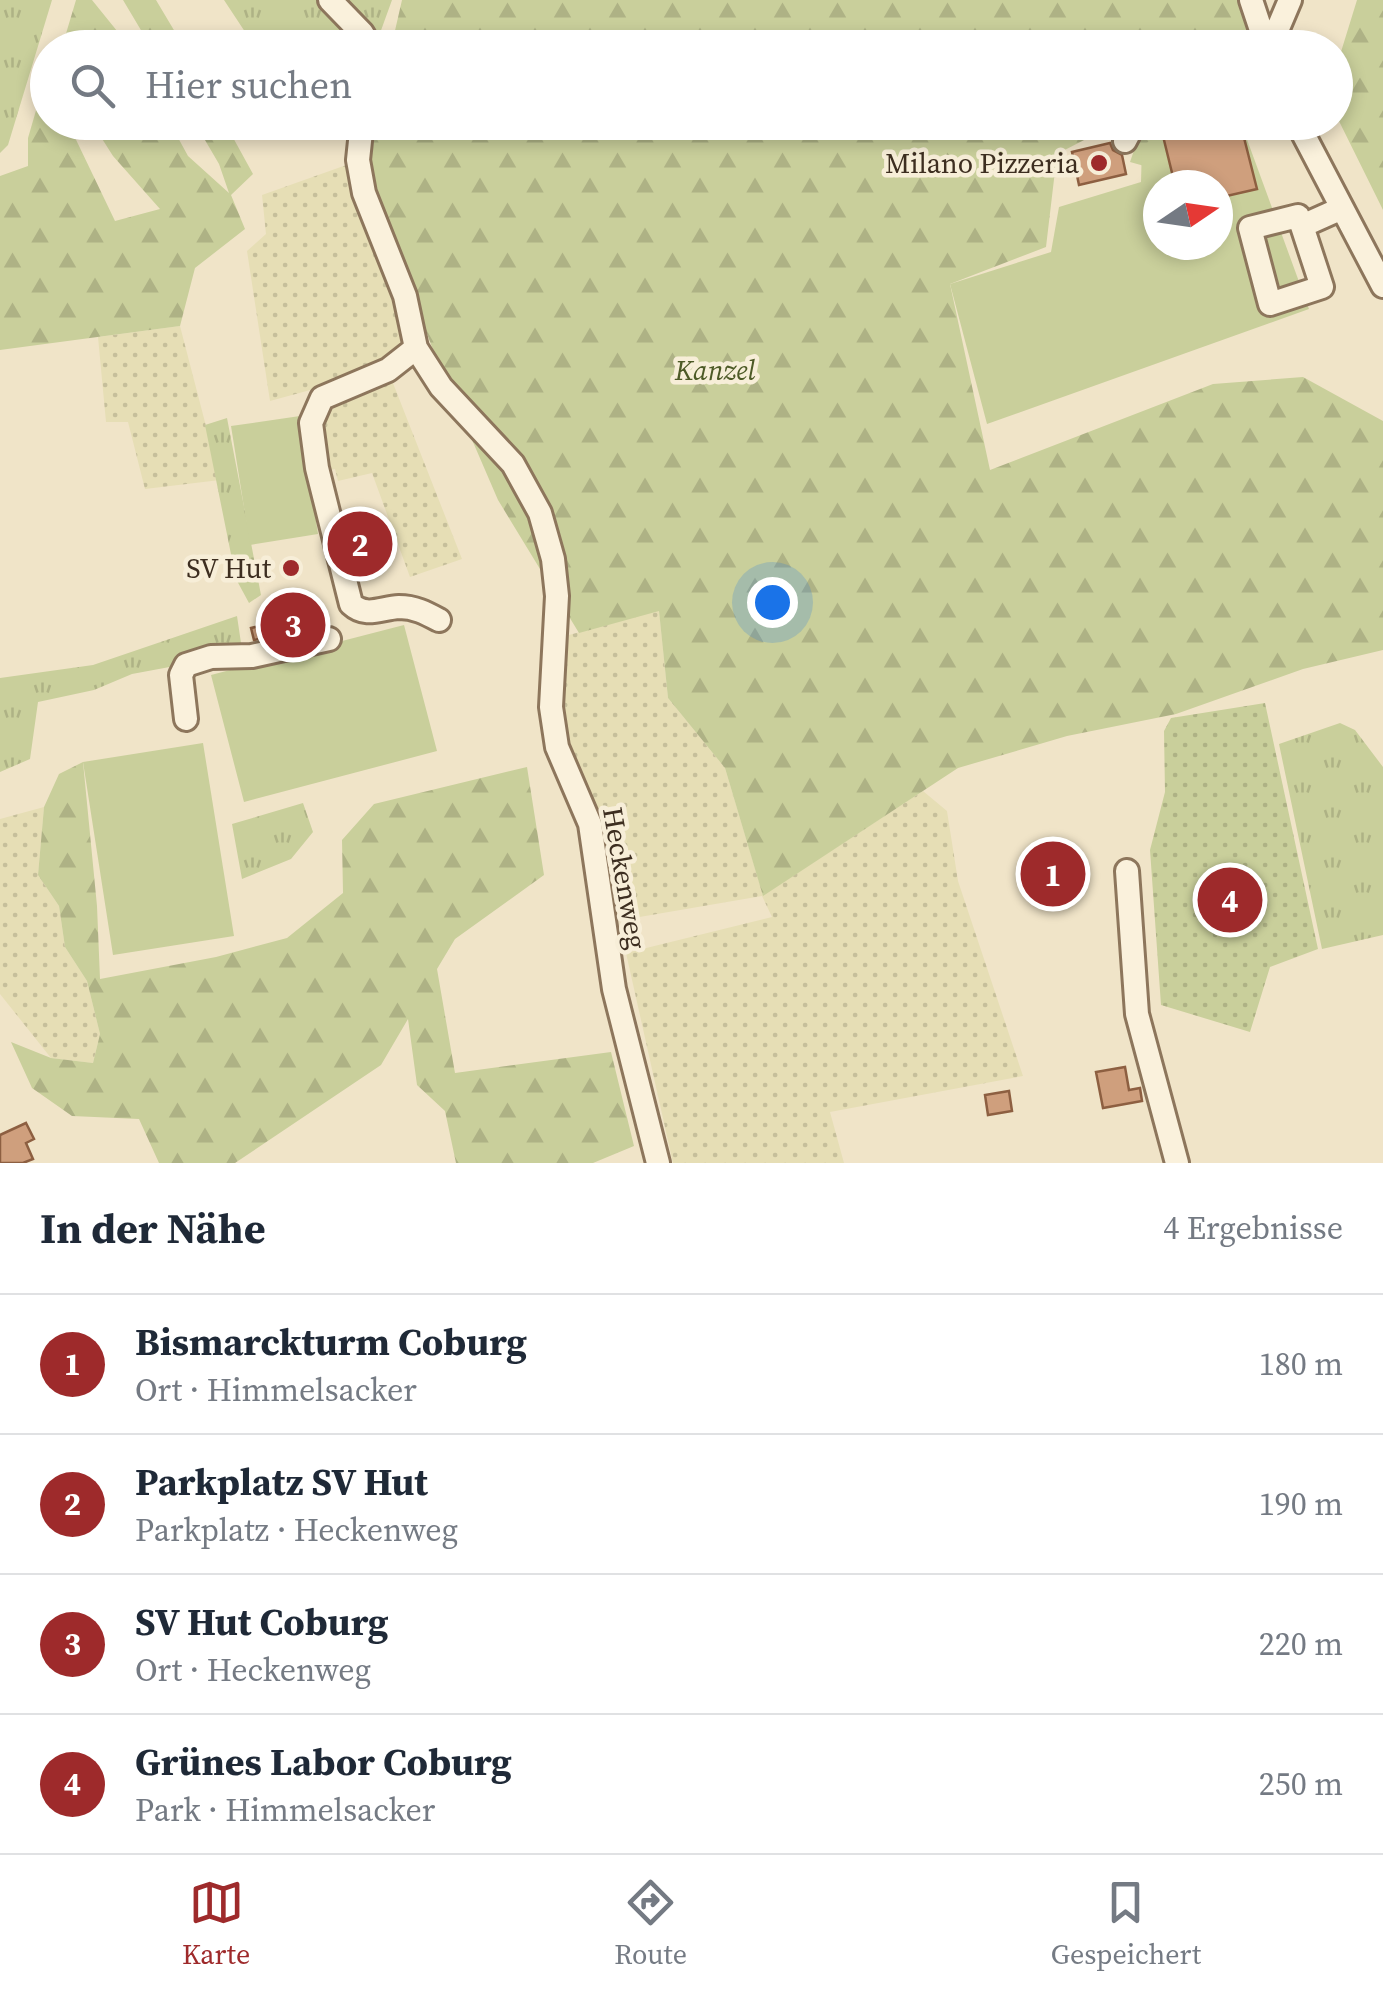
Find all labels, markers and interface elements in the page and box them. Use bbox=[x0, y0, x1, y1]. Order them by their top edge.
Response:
search box bbox=[30, 30, 1353, 140]
icon: search bbox=[65, 58, 120, 113]
text: Hier suchen bbox=[145, 59, 352, 111]
place label: Milano Pizzeria bbox=[885, 144, 1080, 182]
marker: Milano Pizzeria bbox=[1088, 152, 1110, 174]
north arrow bbox=[1143, 170, 1233, 260]
park label: Kanzel bbox=[674, 351, 755, 389]
pin: 2 bbox=[328, 506, 392, 582]
place label: SV Hut bbox=[186, 549, 272, 587]
marker: SV Hut bbox=[280, 557, 302, 579]
your location bbox=[747, 577, 798, 628]
pin: 3 bbox=[260, 588, 326, 662]
street label: Heckenweg bbox=[594, 804, 656, 952]
pin: 1 bbox=[1020, 836, 1086, 912]
pin: 4 bbox=[1198, 862, 1262, 938]
text: In der Nähe bbox=[40, 1199, 266, 1257]
text: 4 Ergebnisse bbox=[1163, 1206, 1343, 1250]
text: Bismarckturm Coburg bbox=[135, 1316, 527, 1368]
text: 1 bbox=[64, 1342, 81, 1386]
text: 180 m bbox=[1259, 1342, 1343, 1386]
text: Ort · Himmelsacker bbox=[135, 1368, 417, 1412]
text: Parkplatz SV Hut bbox=[135, 1456, 428, 1508]
text: 2 bbox=[64, 1482, 81, 1526]
text: 190 m bbox=[1259, 1482, 1343, 1526]
text: Parkplatz · Heckenweg bbox=[135, 1508, 458, 1552]
text: SV Hut Coburg bbox=[135, 1596, 388, 1648]
text: 3 bbox=[64, 1622, 81, 1666]
text: 220 m bbox=[1259, 1622, 1343, 1666]
text: Ort · Heckenweg bbox=[135, 1648, 371, 1692]
text: Grünes Labor Coburg bbox=[135, 1736, 512, 1788]
text: 4 bbox=[64, 1762, 81, 1806]
text: 250 m bbox=[1259, 1762, 1343, 1806]
text: Park · Himmelsacker bbox=[135, 1788, 435, 1832]
tab: Karte bbox=[182, 1875, 250, 1973]
tab: Route bbox=[614, 1875, 687, 1973]
tab: Gespeichert bbox=[1051, 1875, 1201, 1973]

